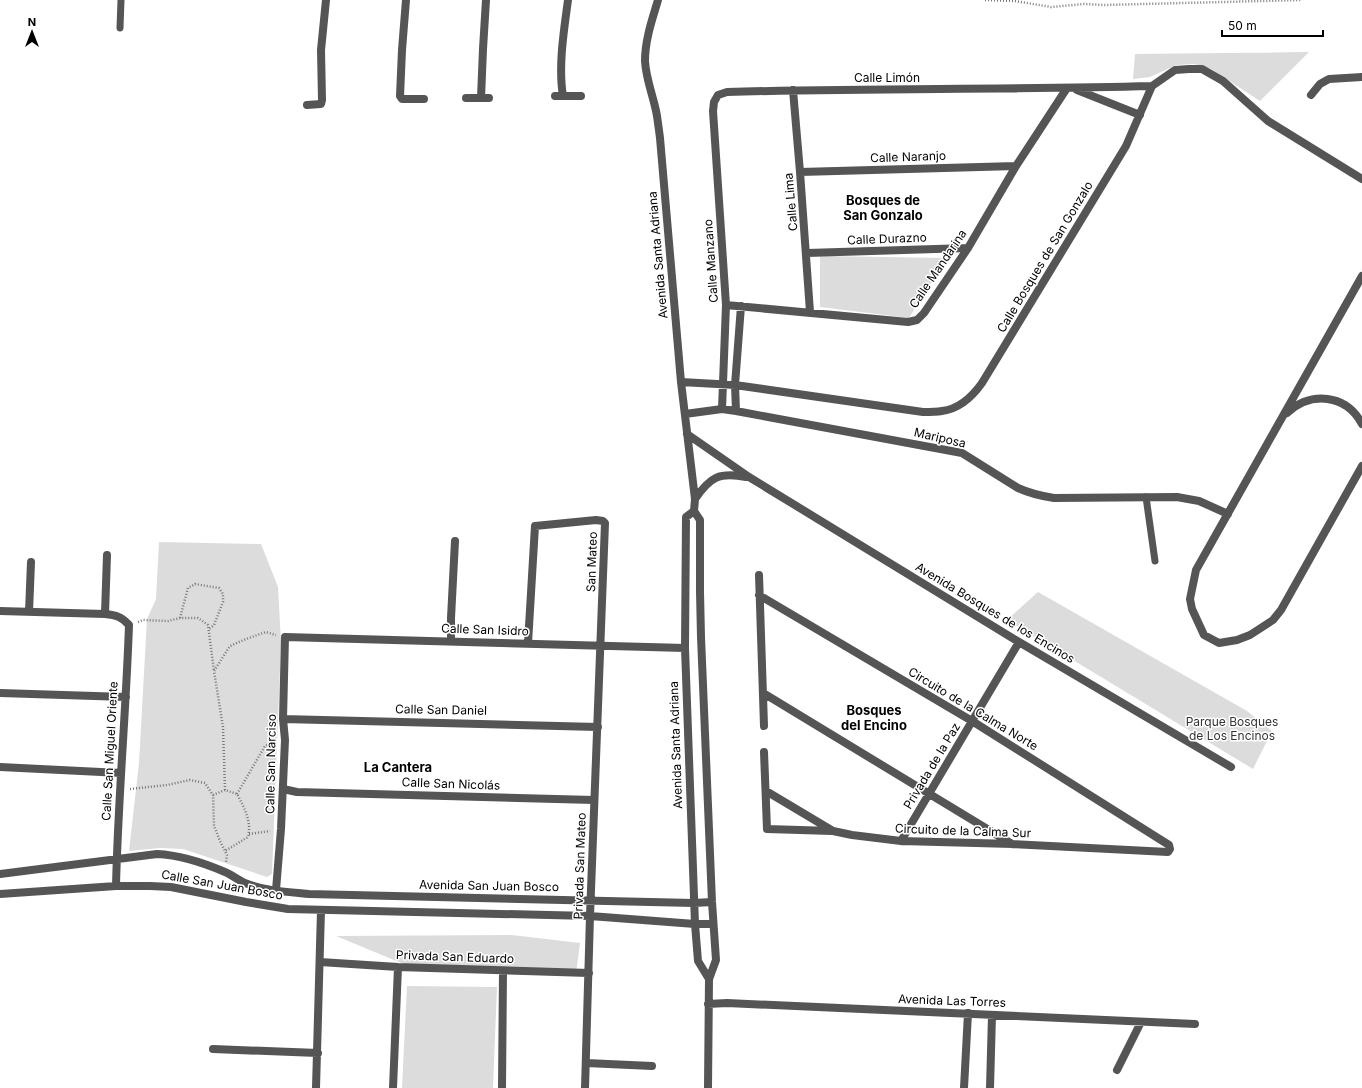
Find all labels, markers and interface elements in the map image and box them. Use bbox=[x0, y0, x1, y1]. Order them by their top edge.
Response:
north arrow bbox=[12, 12, 52, 52]
scale bar bbox=[1222, 12, 1323, 38]
text: N bbox=[28, 15, 36, 29]
text: 50 m bbox=[1228, 18, 1257, 33]
street label: Calle Limón bbox=[854, 70, 920, 85]
street label: Calle Naranjo bbox=[870, 148, 946, 165]
street label: Calle Lima bbox=[780, 172, 801, 232]
street label: Calle Bosques de San Gonzalo bbox=[993, 179, 1096, 335]
street label: Avenida Santa Adriana bbox=[644, 191, 671, 319]
district label: Bosques de San Gonzalo bbox=[843, 192, 923, 223]
street label: Calle Manzano bbox=[700, 219, 721, 303]
street label: Calle Mandarina bbox=[906, 226, 969, 311]
street label: Calle Durazno bbox=[847, 230, 927, 247]
street label: Mariposa bbox=[913, 424, 968, 451]
street label: San Mateo bbox=[583, 531, 600, 592]
street label: Avenida Bosques de los Encinos bbox=[913, 559, 1078, 666]
street label: Calle San Isidro bbox=[441, 620, 529, 639]
street label: Circuito de la Calma Norte bbox=[906, 664, 1041, 753]
street label: Calle San Miguel Oriente bbox=[98, 681, 121, 821]
street label: Avenida Santa Adriana bbox=[666, 681, 685, 809]
street label: Calle San Daniel bbox=[395, 701, 487, 718]
district label: Bosques del Encino bbox=[841, 702, 907, 733]
street label: Calle San Narciso bbox=[262, 714, 279, 814]
park label: Parque Bosques de Los Encinos bbox=[1186, 714, 1278, 743]
street label: Privada de la Paz bbox=[900, 720, 963, 812]
district label: La Cantera bbox=[364, 759, 432, 775]
street label: Calle San Nicolás bbox=[401, 774, 501, 793]
street label: Privada San Mateo bbox=[570, 812, 589, 920]
street label: Circuito de la Calma Sur bbox=[895, 821, 1032, 840]
street label: Calle San Juan Bosco bbox=[160, 866, 284, 903]
street label: Avenida San Juan Bosco bbox=[419, 877, 559, 894]
street label: Privada San Eduardo bbox=[396, 947, 514, 966]
street label: Avenida Las Torres bbox=[898, 991, 1006, 1010]

